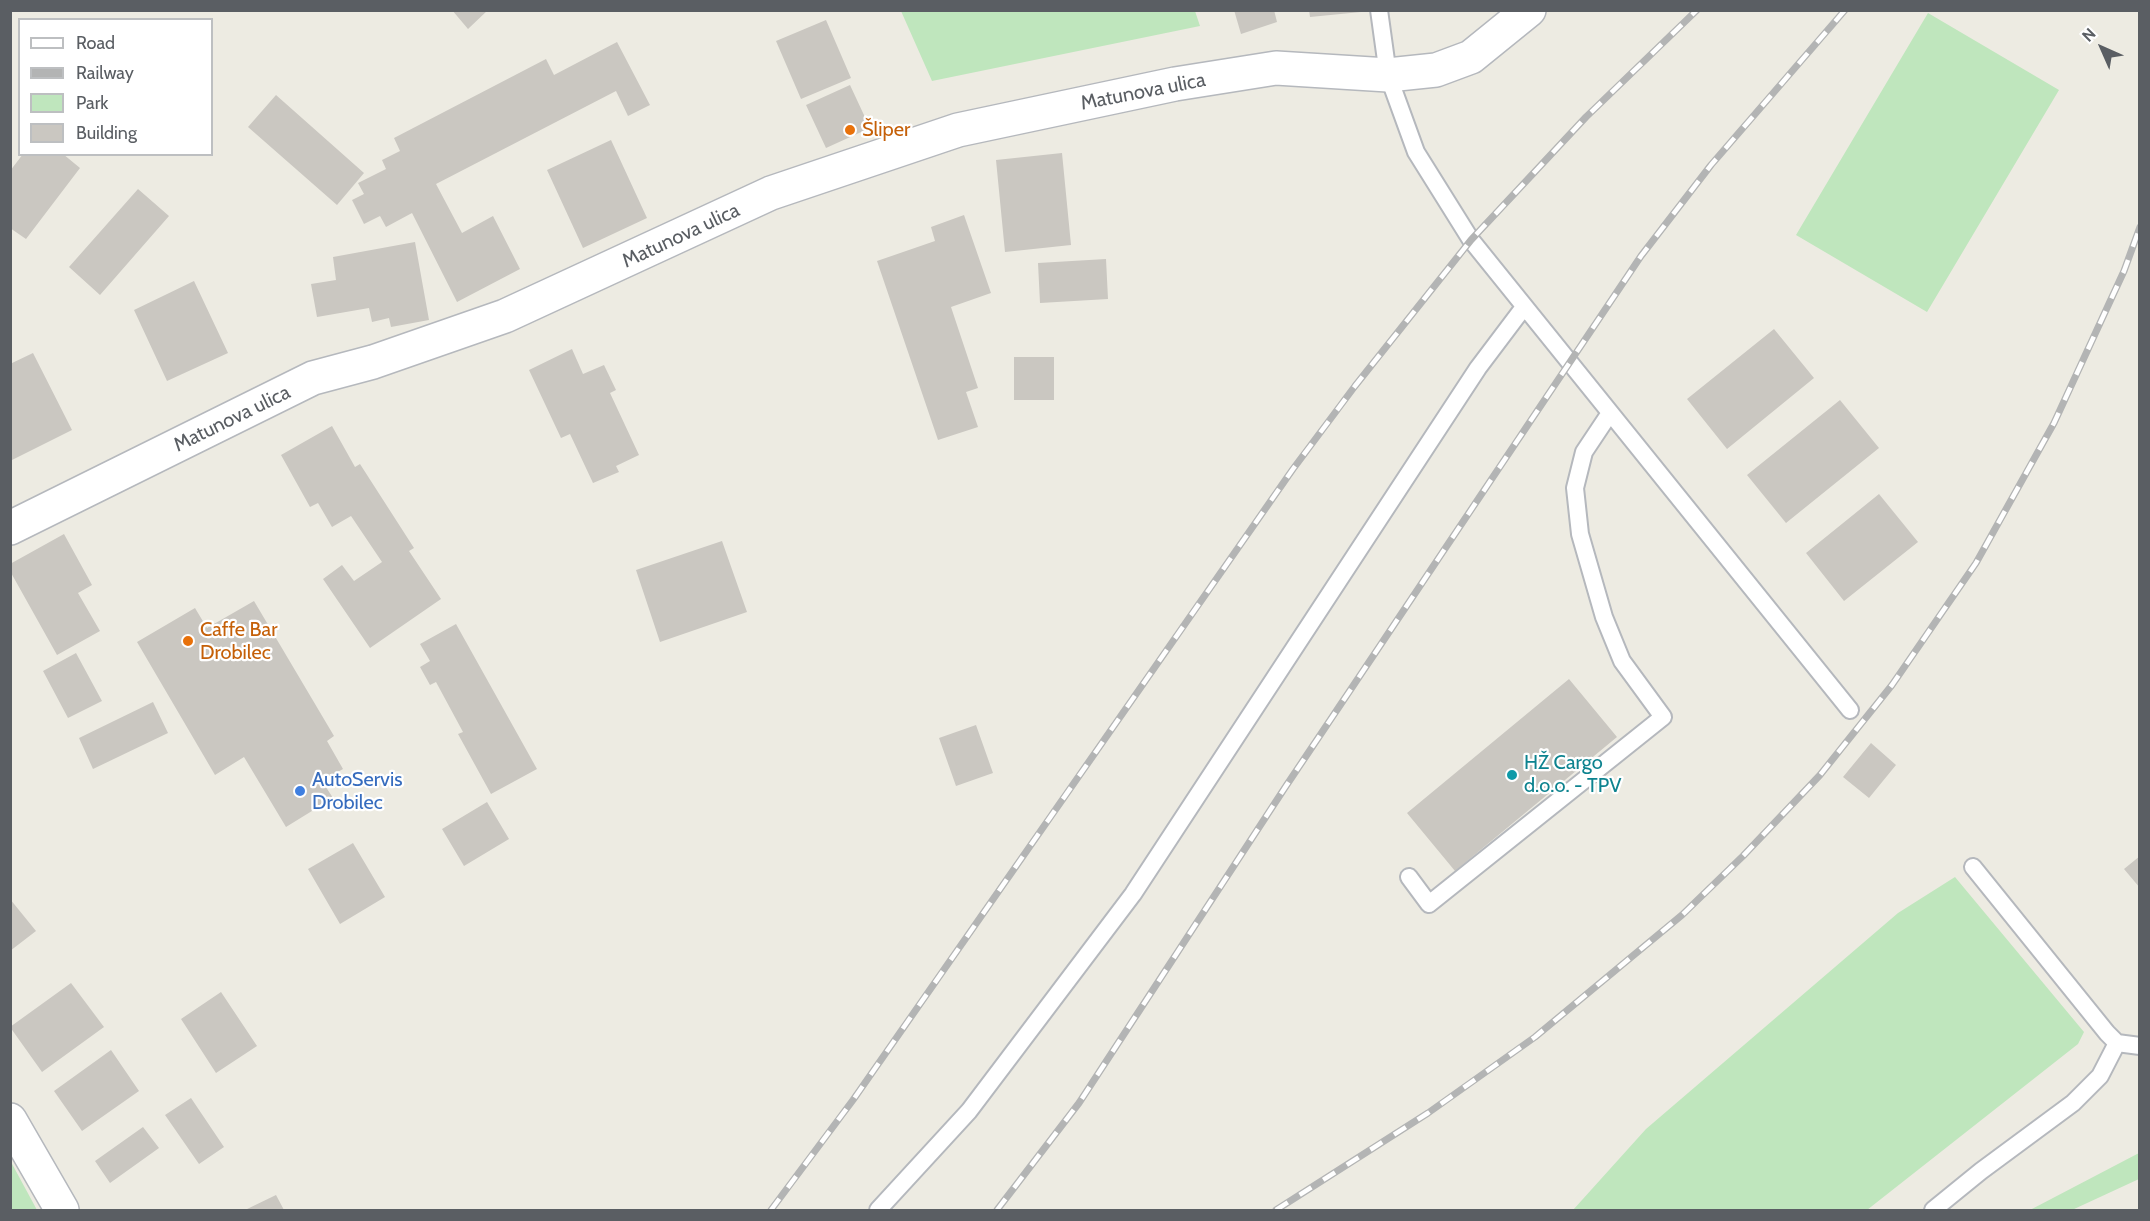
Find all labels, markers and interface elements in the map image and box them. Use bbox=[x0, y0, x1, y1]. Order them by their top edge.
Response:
legend bbox=[18, 18, 213, 156]
north arrow bbox=[2072, 18, 2132, 78]
text: N bbox=[2078, 24, 2100, 46]
text: Road bbox=[76, 32, 115, 54]
text: Railway bbox=[76, 62, 134, 84]
street label: Matunova ulica bbox=[1079, 68, 1207, 116]
text: Park bbox=[76, 92, 108, 114]
place label: Šliper bbox=[862, 118, 910, 142]
text: Building bbox=[76, 122, 137, 144]
marker: Šliper bbox=[843, 123, 857, 137]
street label: Matunova ulica bbox=[619, 198, 743, 274]
street label: Matunova ulica bbox=[170, 380, 294, 458]
place label: Caffe Bar Drobilec bbox=[200, 618, 277, 665]
marker: Caffe Bar Drobilec bbox=[181, 634, 195, 648]
place label: HŽ Cargo d.o.o. - TPV bbox=[1524, 751, 1621, 798]
place label: AutoServis Drobilec bbox=[312, 768, 402, 815]
marker: HŽ Cargo d.o.o. - TPV bbox=[1505, 768, 1519, 782]
marker: AutoServis Drobilec bbox=[293, 784, 307, 798]

